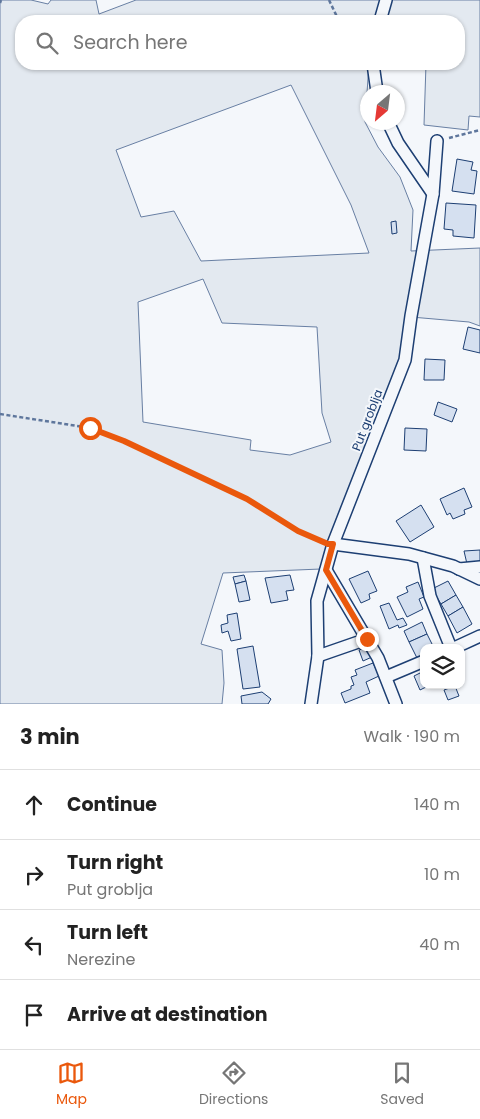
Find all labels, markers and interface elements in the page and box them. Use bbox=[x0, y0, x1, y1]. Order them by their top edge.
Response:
search box bbox=[15, 15, 465, 70]
icon: search bbox=[33, 29, 61, 57]
text: Search here bbox=[73, 29, 187, 56]
north arrow bbox=[360, 85, 405, 130]
street label: Put groblja bbox=[347, 387, 387, 453]
route start bbox=[79, 417, 102, 440]
route end bbox=[356, 628, 379, 651]
map controls bbox=[420, 644, 465, 689]
button: layers bbox=[420, 644, 465, 689]
text: 3 min bbox=[20, 722, 80, 751]
text: Walk · 190 m bbox=[363, 725, 460, 748]
icon: ahead bbox=[20, 791, 48, 819]
text: Continue bbox=[67, 791, 157, 818]
text: 140 m bbox=[414, 793, 460, 816]
text: Turn right bbox=[67, 849, 163, 876]
icon: right bbox=[20, 861, 48, 889]
text: 10 m bbox=[424, 863, 460, 886]
text: Put groblja bbox=[67, 878, 153, 901]
text: Turn left bbox=[67, 919, 148, 946]
icon: left bbox=[20, 931, 48, 959]
text: 40 m bbox=[419, 933, 460, 956]
text: Nerezine bbox=[67, 948, 135, 971]
icon: arrive bbox=[20, 1001, 48, 1029]
text: Arrive at destination bbox=[67, 1001, 268, 1028]
tab: Map bbox=[56, 1059, 87, 1110]
tab: Directions bbox=[199, 1059, 268, 1110]
tab: Saved bbox=[380, 1059, 424, 1110]

